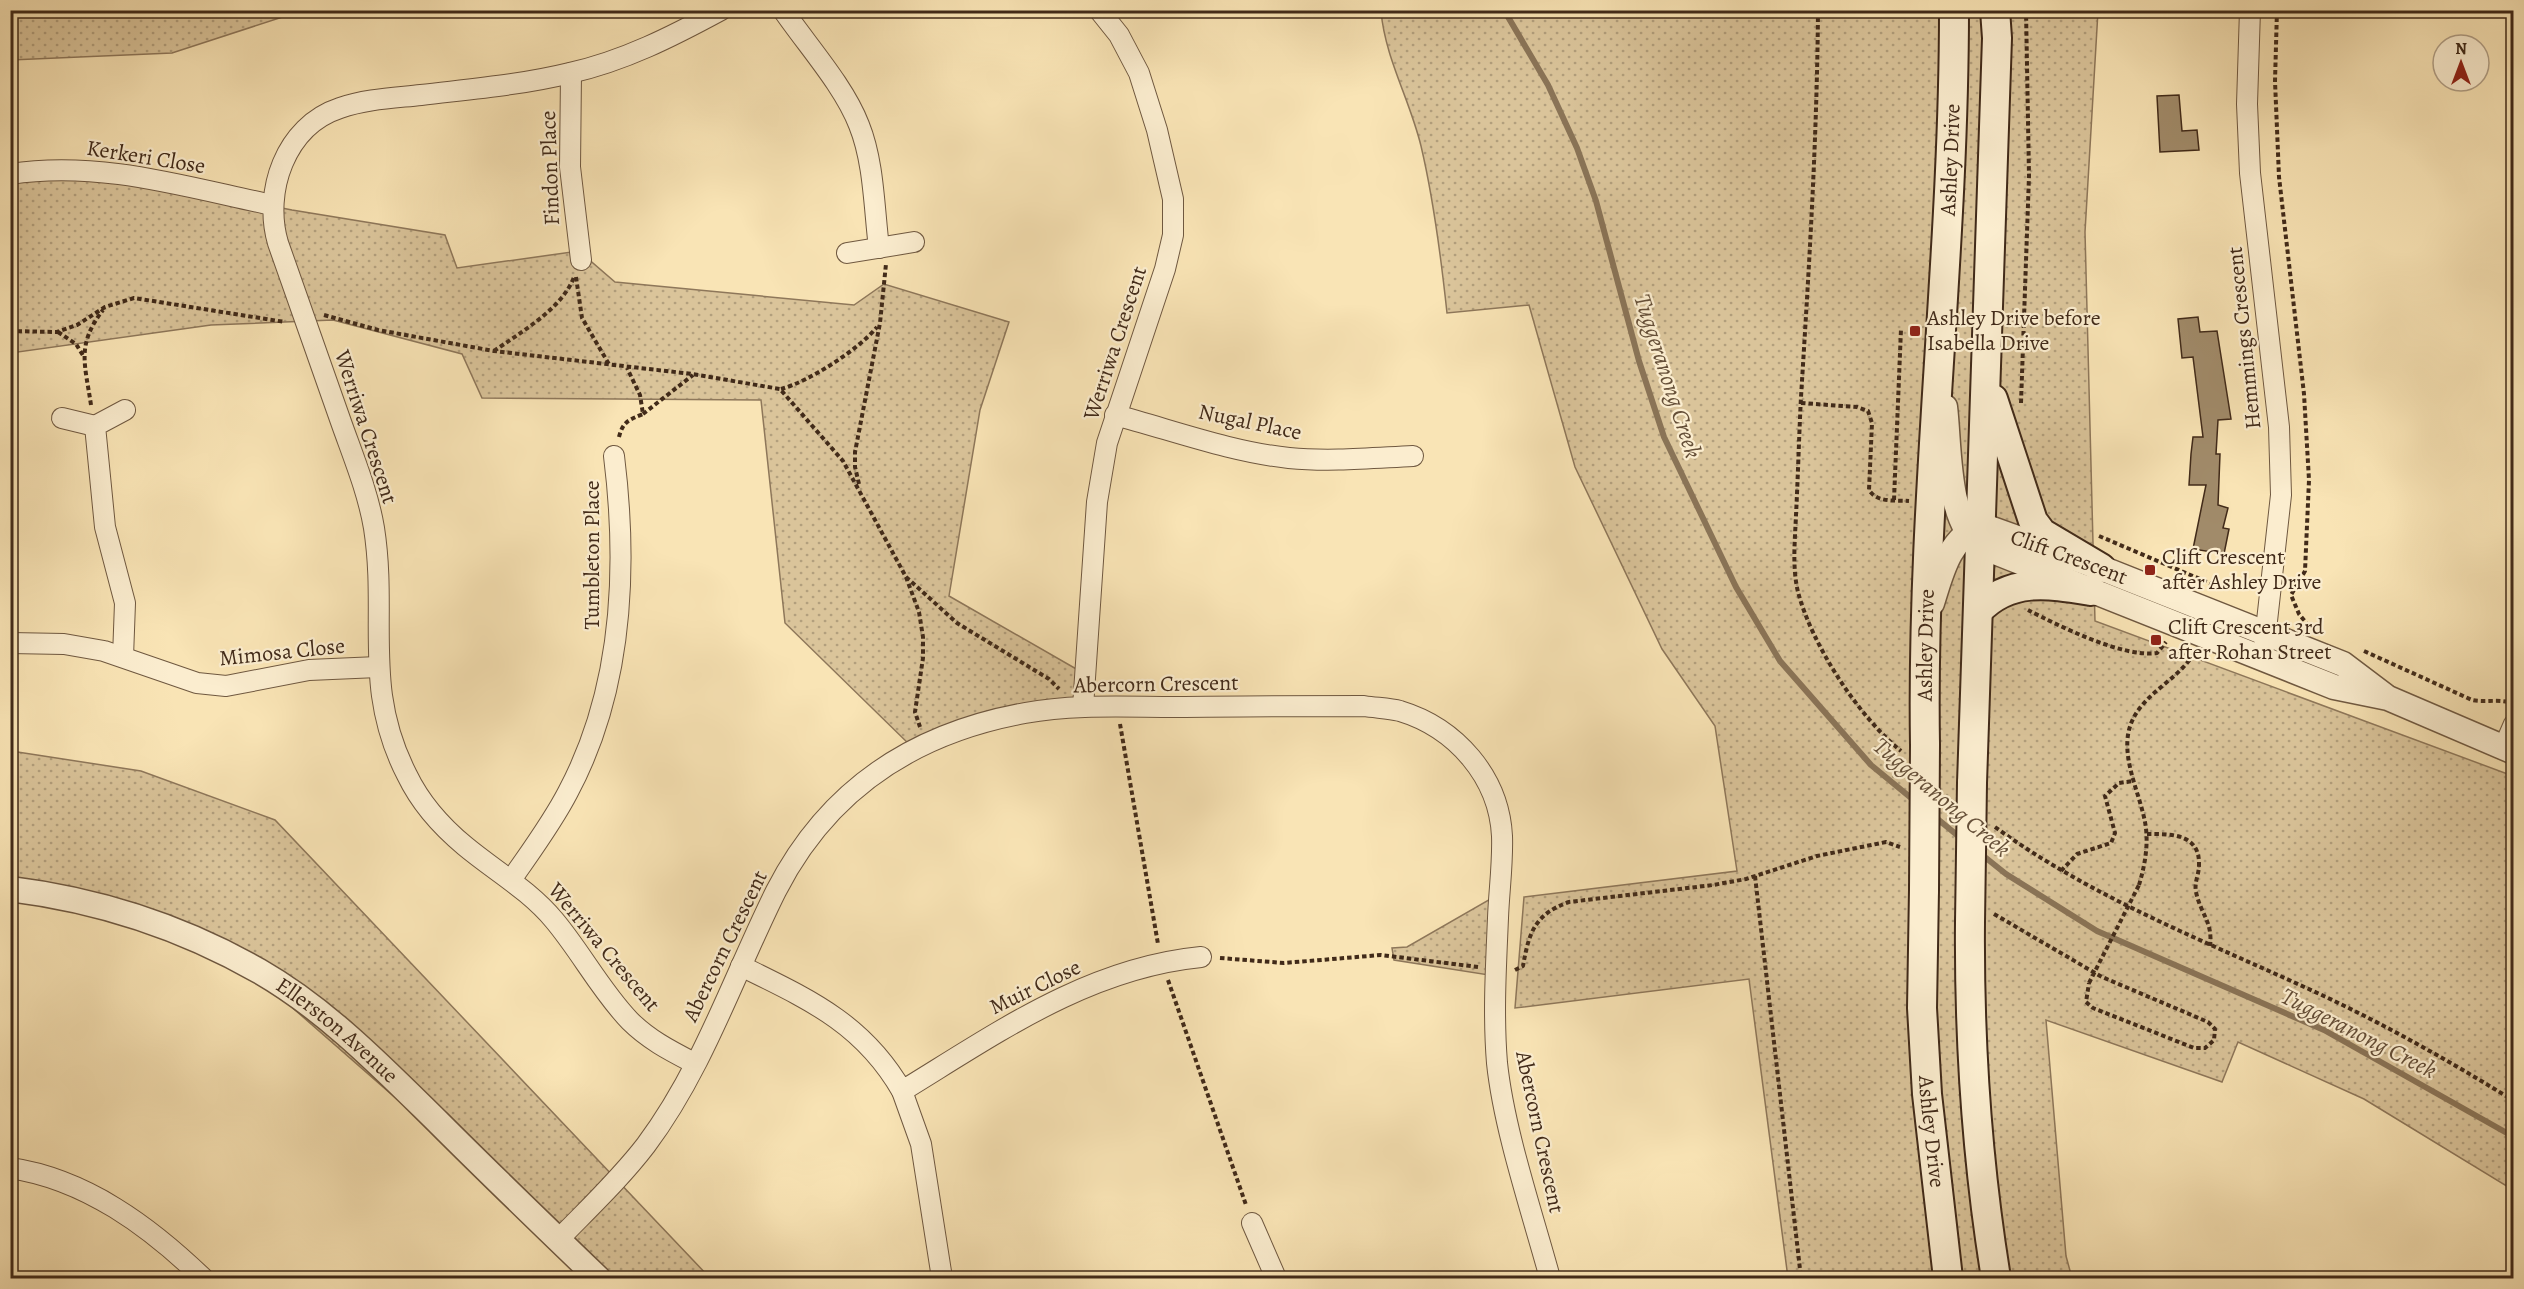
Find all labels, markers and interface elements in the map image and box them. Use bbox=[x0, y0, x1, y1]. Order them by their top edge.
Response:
north arrow bbox=[2431, 33, 2491, 93]
text: N bbox=[2455, 38, 2467, 60]
street label: Ashley Drive bbox=[1933, 103, 1968, 218]
street label: Findon Place bbox=[533, 110, 567, 226]
street label: Kerkeri Close bbox=[85, 133, 207, 181]
street label: Hemmings Crescent bbox=[2219, 245, 2269, 431]
street label: Werriwa Crescent bbox=[1076, 262, 1154, 425]
water label: Tuggeranong Creek bbox=[1626, 290, 1710, 462]
place label: Ashley Drive before Isabella Drive bbox=[1926, 303, 2101, 358]
marker: Ashley Drive before Isabella Drive bbox=[1908, 324, 1922, 338]
street label: Werriwa Crescent bbox=[327, 345, 405, 508]
street label: Nugal Place bbox=[1196, 396, 1304, 448]
street label: Tumbleton Place bbox=[577, 480, 607, 630]
street label: Clift Crescent bbox=[2006, 522, 2132, 592]
place label: Clift Crescent after Ashley Drive bbox=[2162, 542, 2321, 597]
marker: Clift Crescent after Ashley Drive bbox=[2143, 563, 2157, 577]
street label: Ashley Drive bbox=[1910, 588, 1942, 702]
place label: Clift Crescent 3rd after Rohan Street bbox=[2168, 612, 2331, 667]
street label: Mimosa Close bbox=[218, 630, 346, 674]
marker: Clift Crescent 3rd after Rohan Street bbox=[2149, 633, 2163, 647]
street label: Abercorn Crescent bbox=[1072, 668, 1239, 700]
water label: Tuggeranong Creek bbox=[1866, 730, 2018, 864]
street label: Abercorn Crescent bbox=[675, 865, 775, 1028]
street label: Werriwa Crescent bbox=[540, 875, 667, 1018]
street label: Muir Close bbox=[984, 952, 1086, 1022]
street label: Ellerston Avenue bbox=[270, 970, 405, 1090]
water label: Tuggeranong Creek bbox=[2276, 980, 2443, 1086]
street label: Abercorn Crescent bbox=[1508, 1047, 1572, 1216]
street label: Ashley Drive bbox=[1911, 1074, 1953, 1189]

